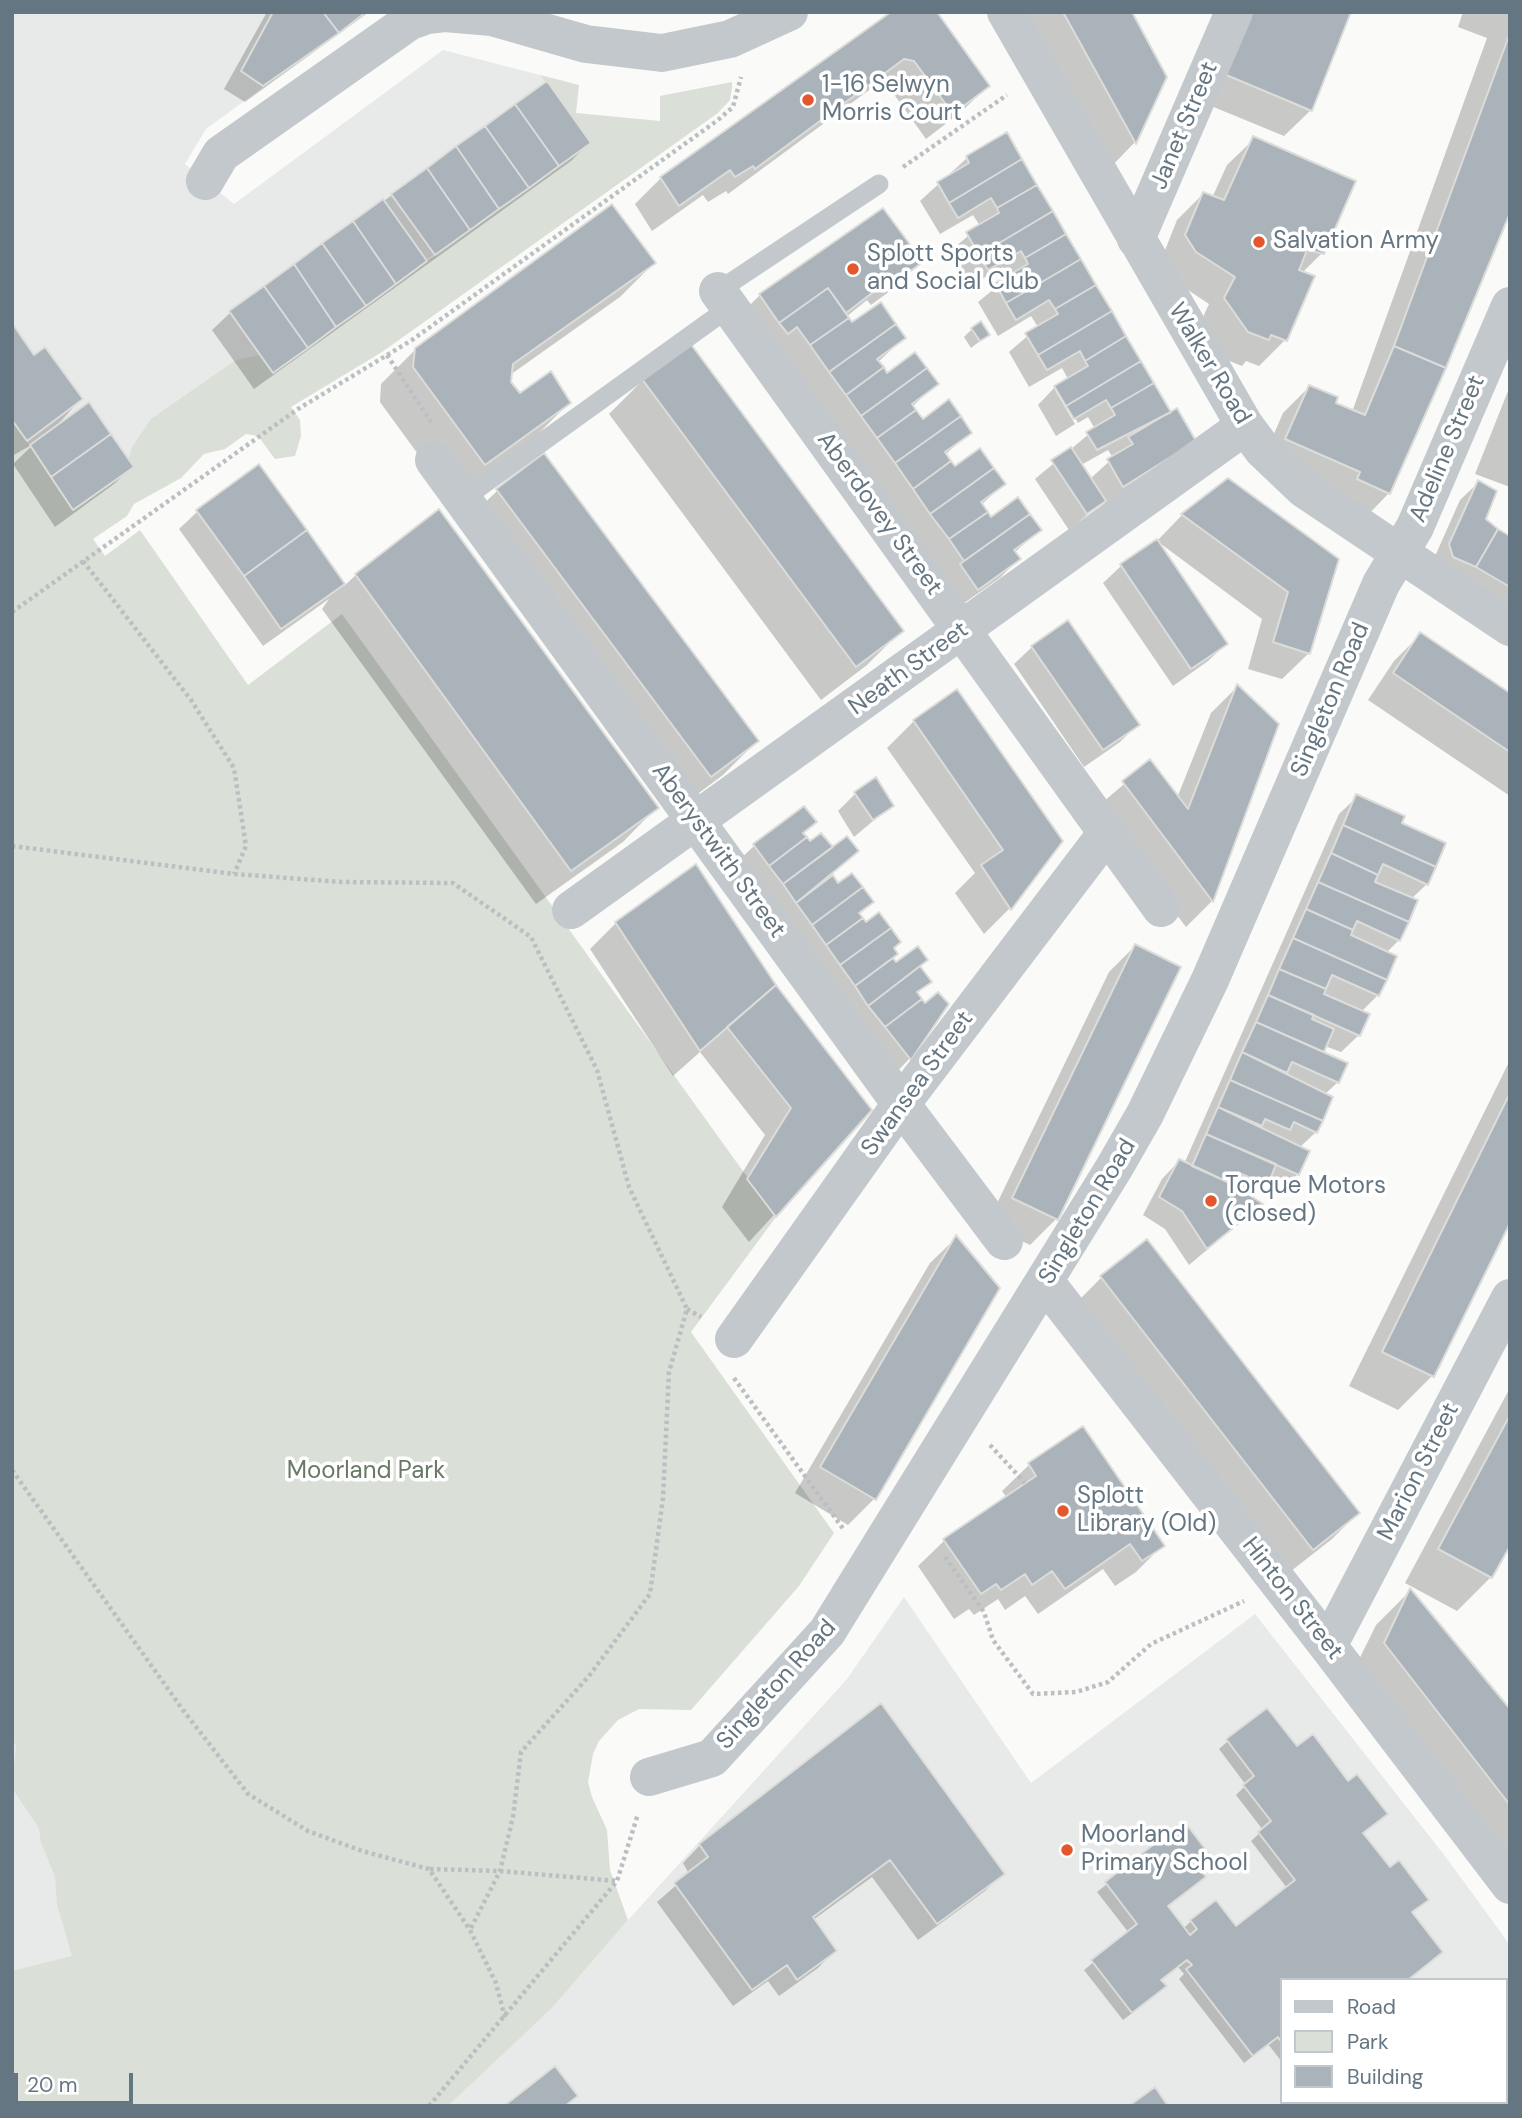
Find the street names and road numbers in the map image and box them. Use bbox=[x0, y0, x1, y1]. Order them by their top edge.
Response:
street label: Janet Street bbox=[1145, 58, 1225, 194]
street label: Walker Road bbox=[1162, 298, 1256, 430]
street label: Adeline Street bbox=[1404, 371, 1492, 527]
street label: Aberdovey Street bbox=[810, 427, 948, 601]
street label: Neath Street bbox=[844, 616, 974, 722]
street label: Singleton Road bbox=[1286, 619, 1376, 781]
street label: Aberystwith Street bbox=[645, 758, 791, 944]
street label: Swansea Street bbox=[856, 1006, 980, 1162]
street label: Singleton Road bbox=[1033, 1134, 1143, 1290]
street label: Marion Street bbox=[1372, 1399, 1466, 1545]
street label: Hinton Street bbox=[1235, 1532, 1349, 1666]
street label: Singleton Road bbox=[711, 1614, 843, 1756]

